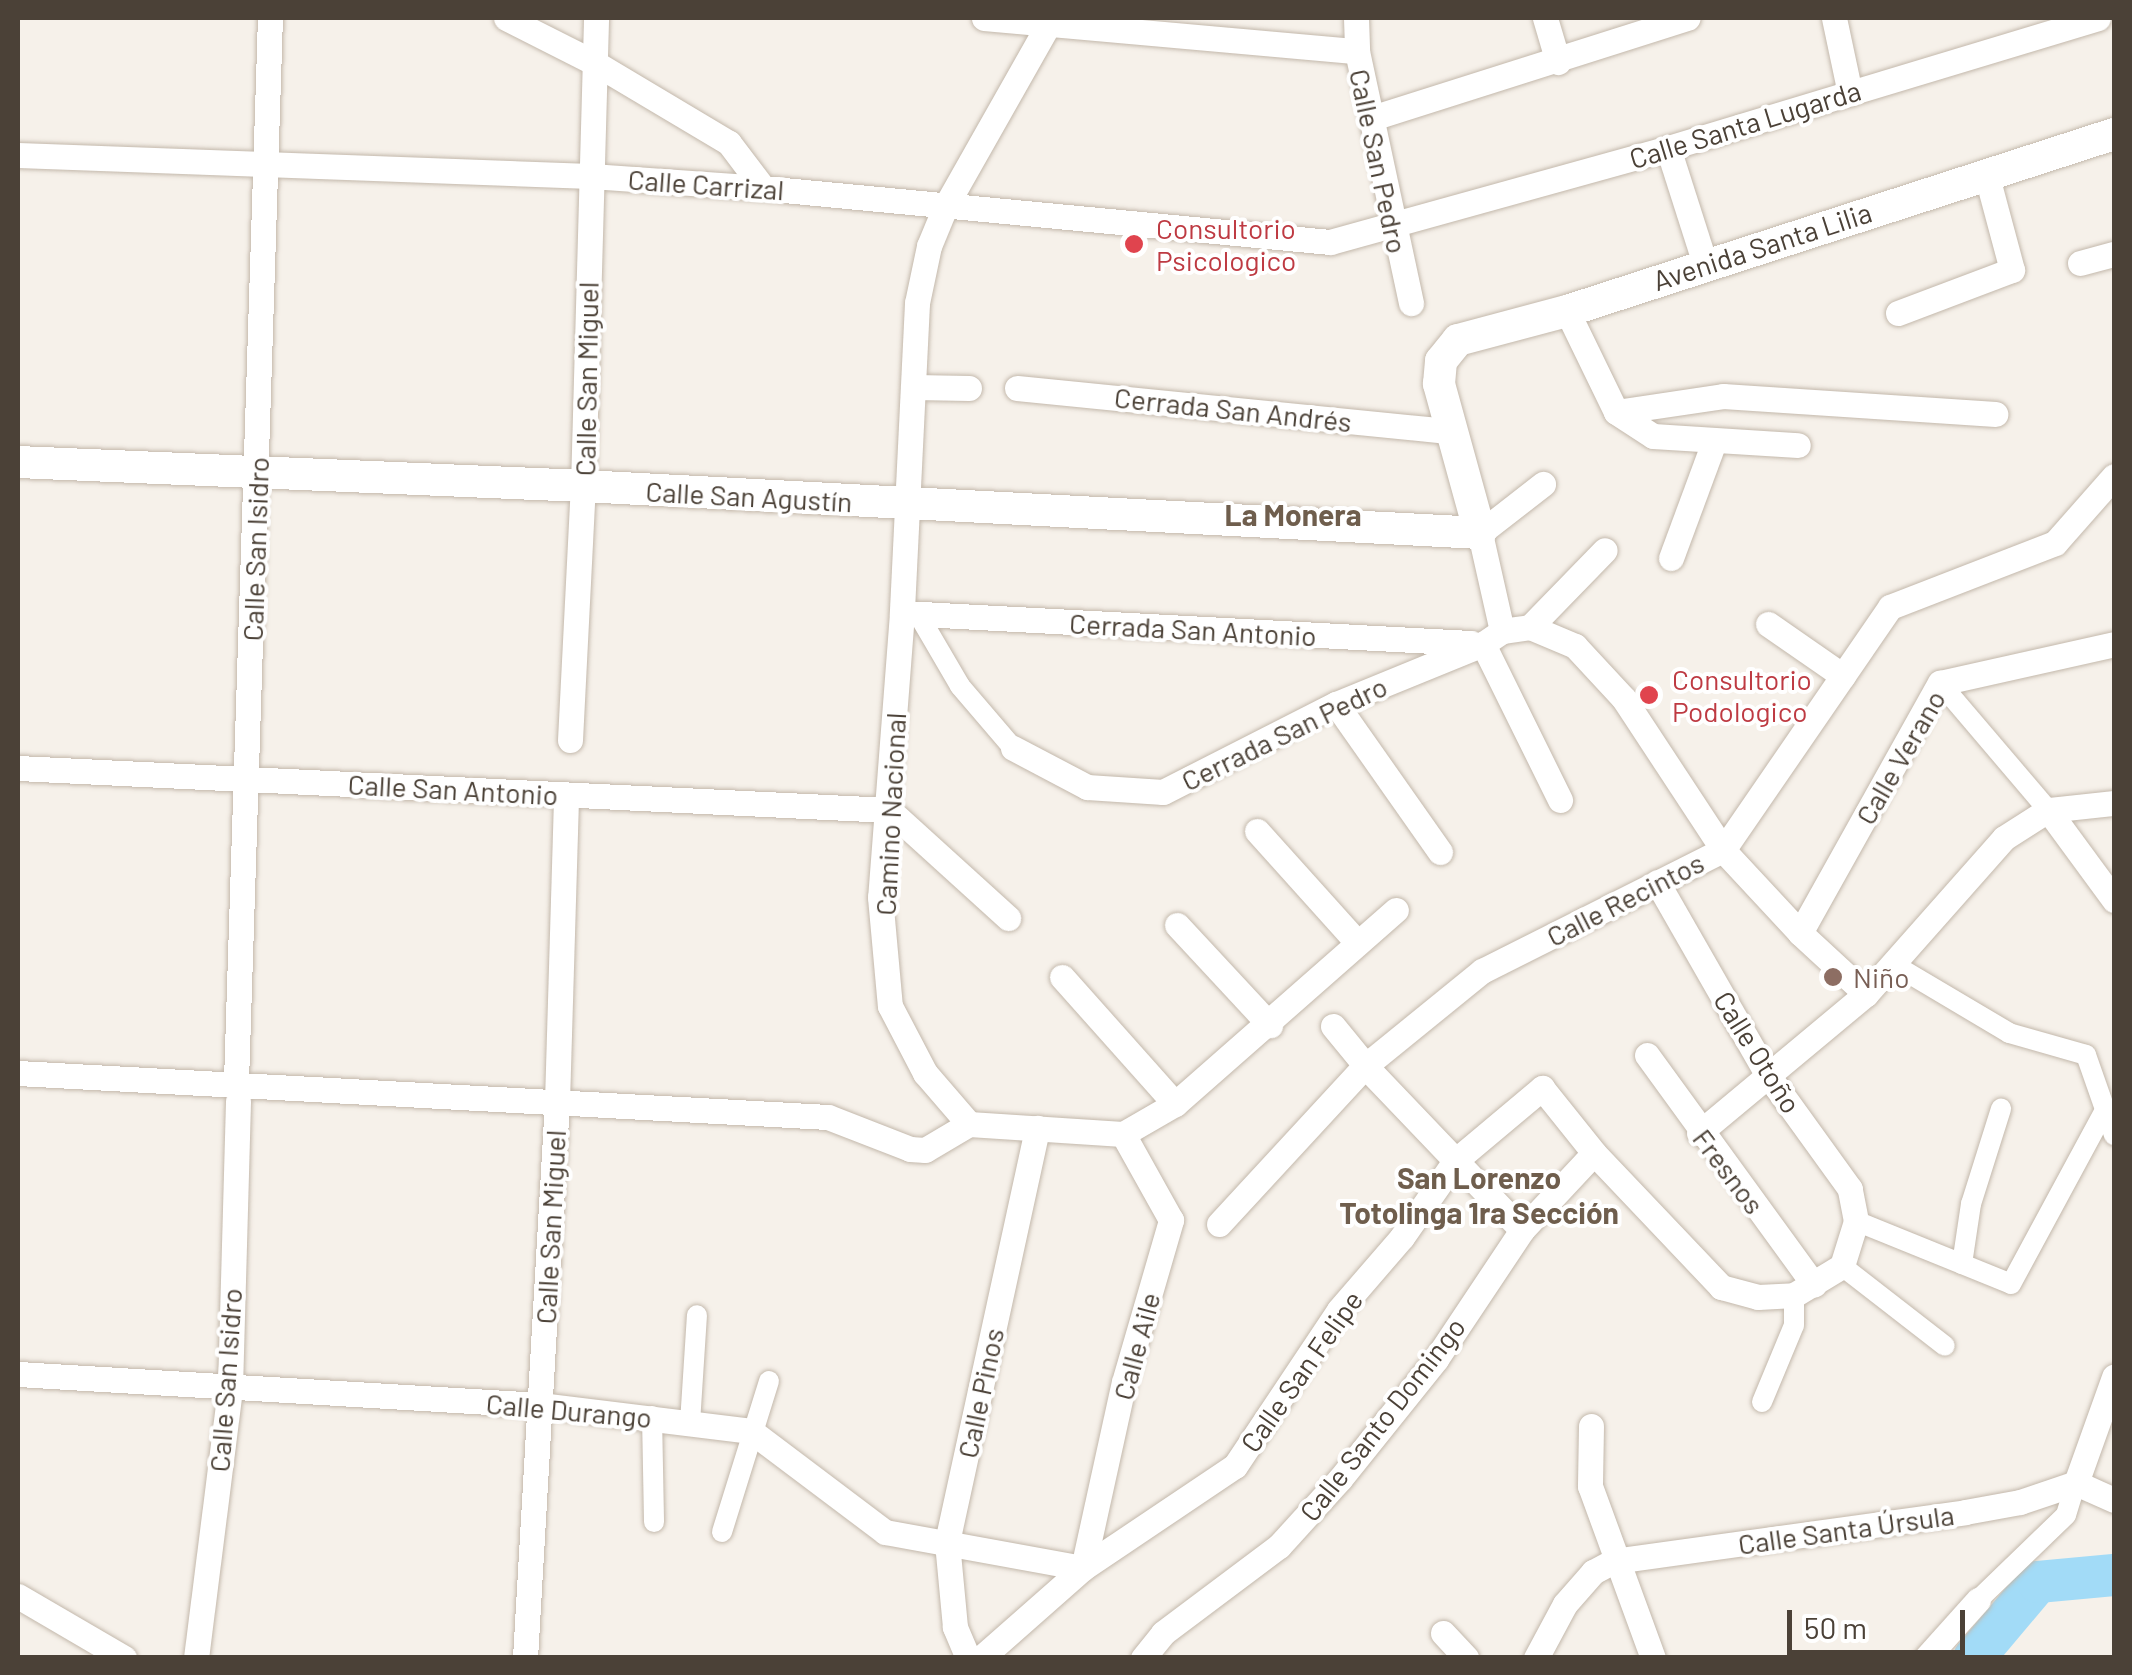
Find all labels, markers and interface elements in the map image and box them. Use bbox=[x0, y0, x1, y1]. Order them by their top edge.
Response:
street label: Calle San Pedro bbox=[1343, 66, 1415, 256]
street label: Calle Santa Lugarda bbox=[1625, 73, 1865, 175]
street label: Calle Carrizal bbox=[627, 162, 785, 206]
street label: Avenida Santa Lilia bbox=[1648, 195, 1876, 297]
place label: Consultorio Psicologico bbox=[1156, 211, 1296, 277]
marker: Consultorio Psicologico bbox=[1121, 231, 1147, 257]
street label: Calle San Miguel bbox=[568, 282, 604, 476]
street label: Cerrada San Andrés bbox=[1113, 380, 1353, 438]
street label: Calle San Isidro bbox=[235, 456, 275, 642]
street label: Calle San Agustín bbox=[645, 474, 853, 518]
district label: La Monera bbox=[1224, 496, 1362, 532]
street label: Cerrada San Antonio bbox=[1068, 606, 1318, 652]
place label: Consultorio Podologico bbox=[1672, 662, 1812, 728]
street label: Cerrada San Pedro bbox=[1176, 669, 1392, 797]
marker: Consultorio Podologico bbox=[1636, 682, 1662, 708]
street label: Calle Verano bbox=[1848, 684, 1952, 830]
street label: Camino Nacional bbox=[868, 712, 912, 916]
street label: Calle San Antonio bbox=[347, 767, 559, 811]
street label: Calle Recintos bbox=[1541, 845, 1709, 953]
place label: Niño bbox=[1853, 960, 1909, 994]
marker: Niño bbox=[1822, 966, 1844, 988]
street label: Calle Otoño bbox=[1707, 985, 1809, 1119]
street label: Fresnos bbox=[1686, 1122, 1772, 1220]
street label: Calle San Miguel bbox=[528, 1129, 572, 1325]
district label: San Lorenzo Totolinga 1ra Sección bbox=[1339, 1159, 1619, 1230]
street label: Calle San Felipe bbox=[1233, 1284, 1369, 1458]
street label: Calle San Isidro bbox=[202, 1287, 248, 1473]
street label: Calle Aile bbox=[1106, 1289, 1166, 1403]
street label: Calle Santo Domingo bbox=[1292, 1311, 1472, 1527]
street label: Calle Pinos bbox=[950, 1325, 1010, 1461]
street label: Calle Durango bbox=[485, 1386, 653, 1434]
street label: Calle Santa Úrsula bbox=[1736, 1497, 1956, 1561]
scale bar bbox=[1792, 1590, 1970, 1652]
text: 50 m bbox=[1804, 1609, 1867, 1645]

